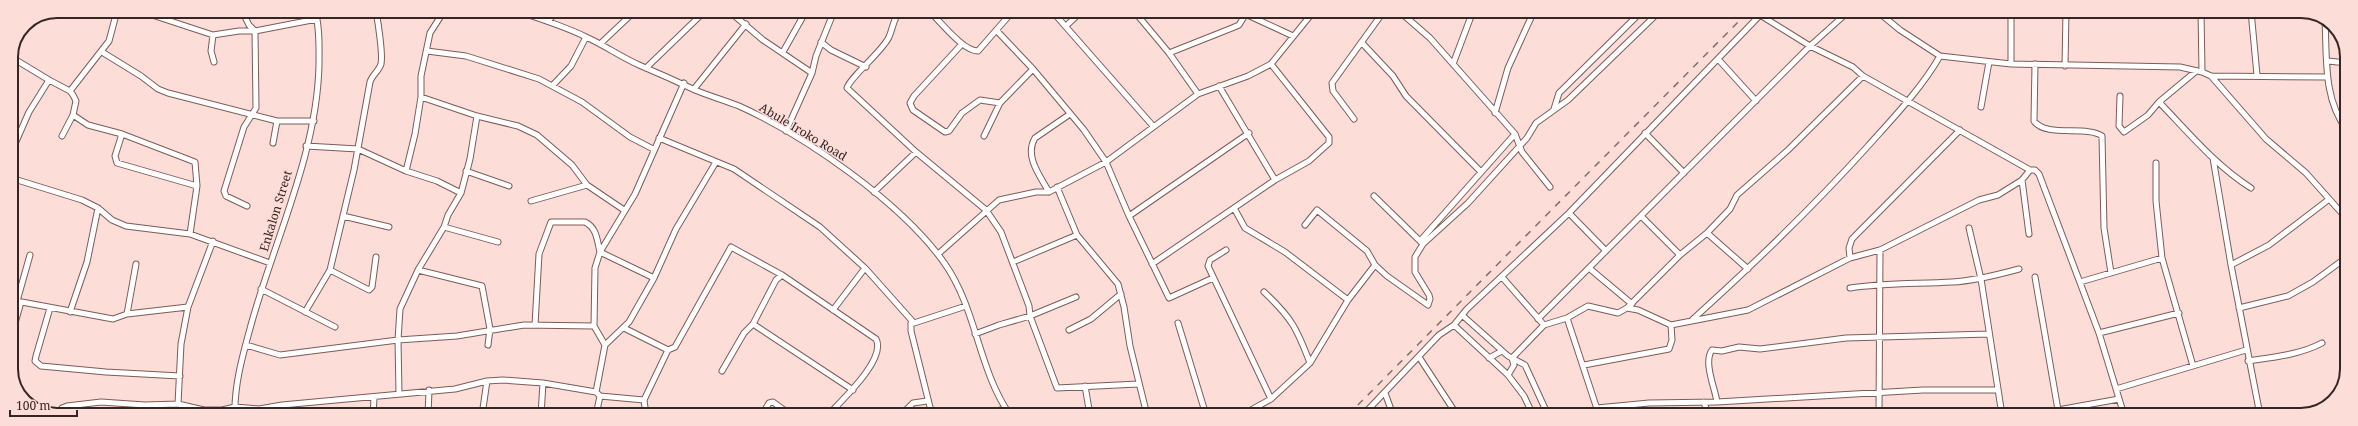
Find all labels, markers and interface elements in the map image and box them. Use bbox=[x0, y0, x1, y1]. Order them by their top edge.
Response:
street label: Abule Iroko Road bbox=[756, 99, 851, 165]
street label: Enkalon Street bbox=[255, 168, 296, 253]
scale bar bbox=[10, 392, 77, 418]
text: 100 m bbox=[16, 397, 51, 414]

